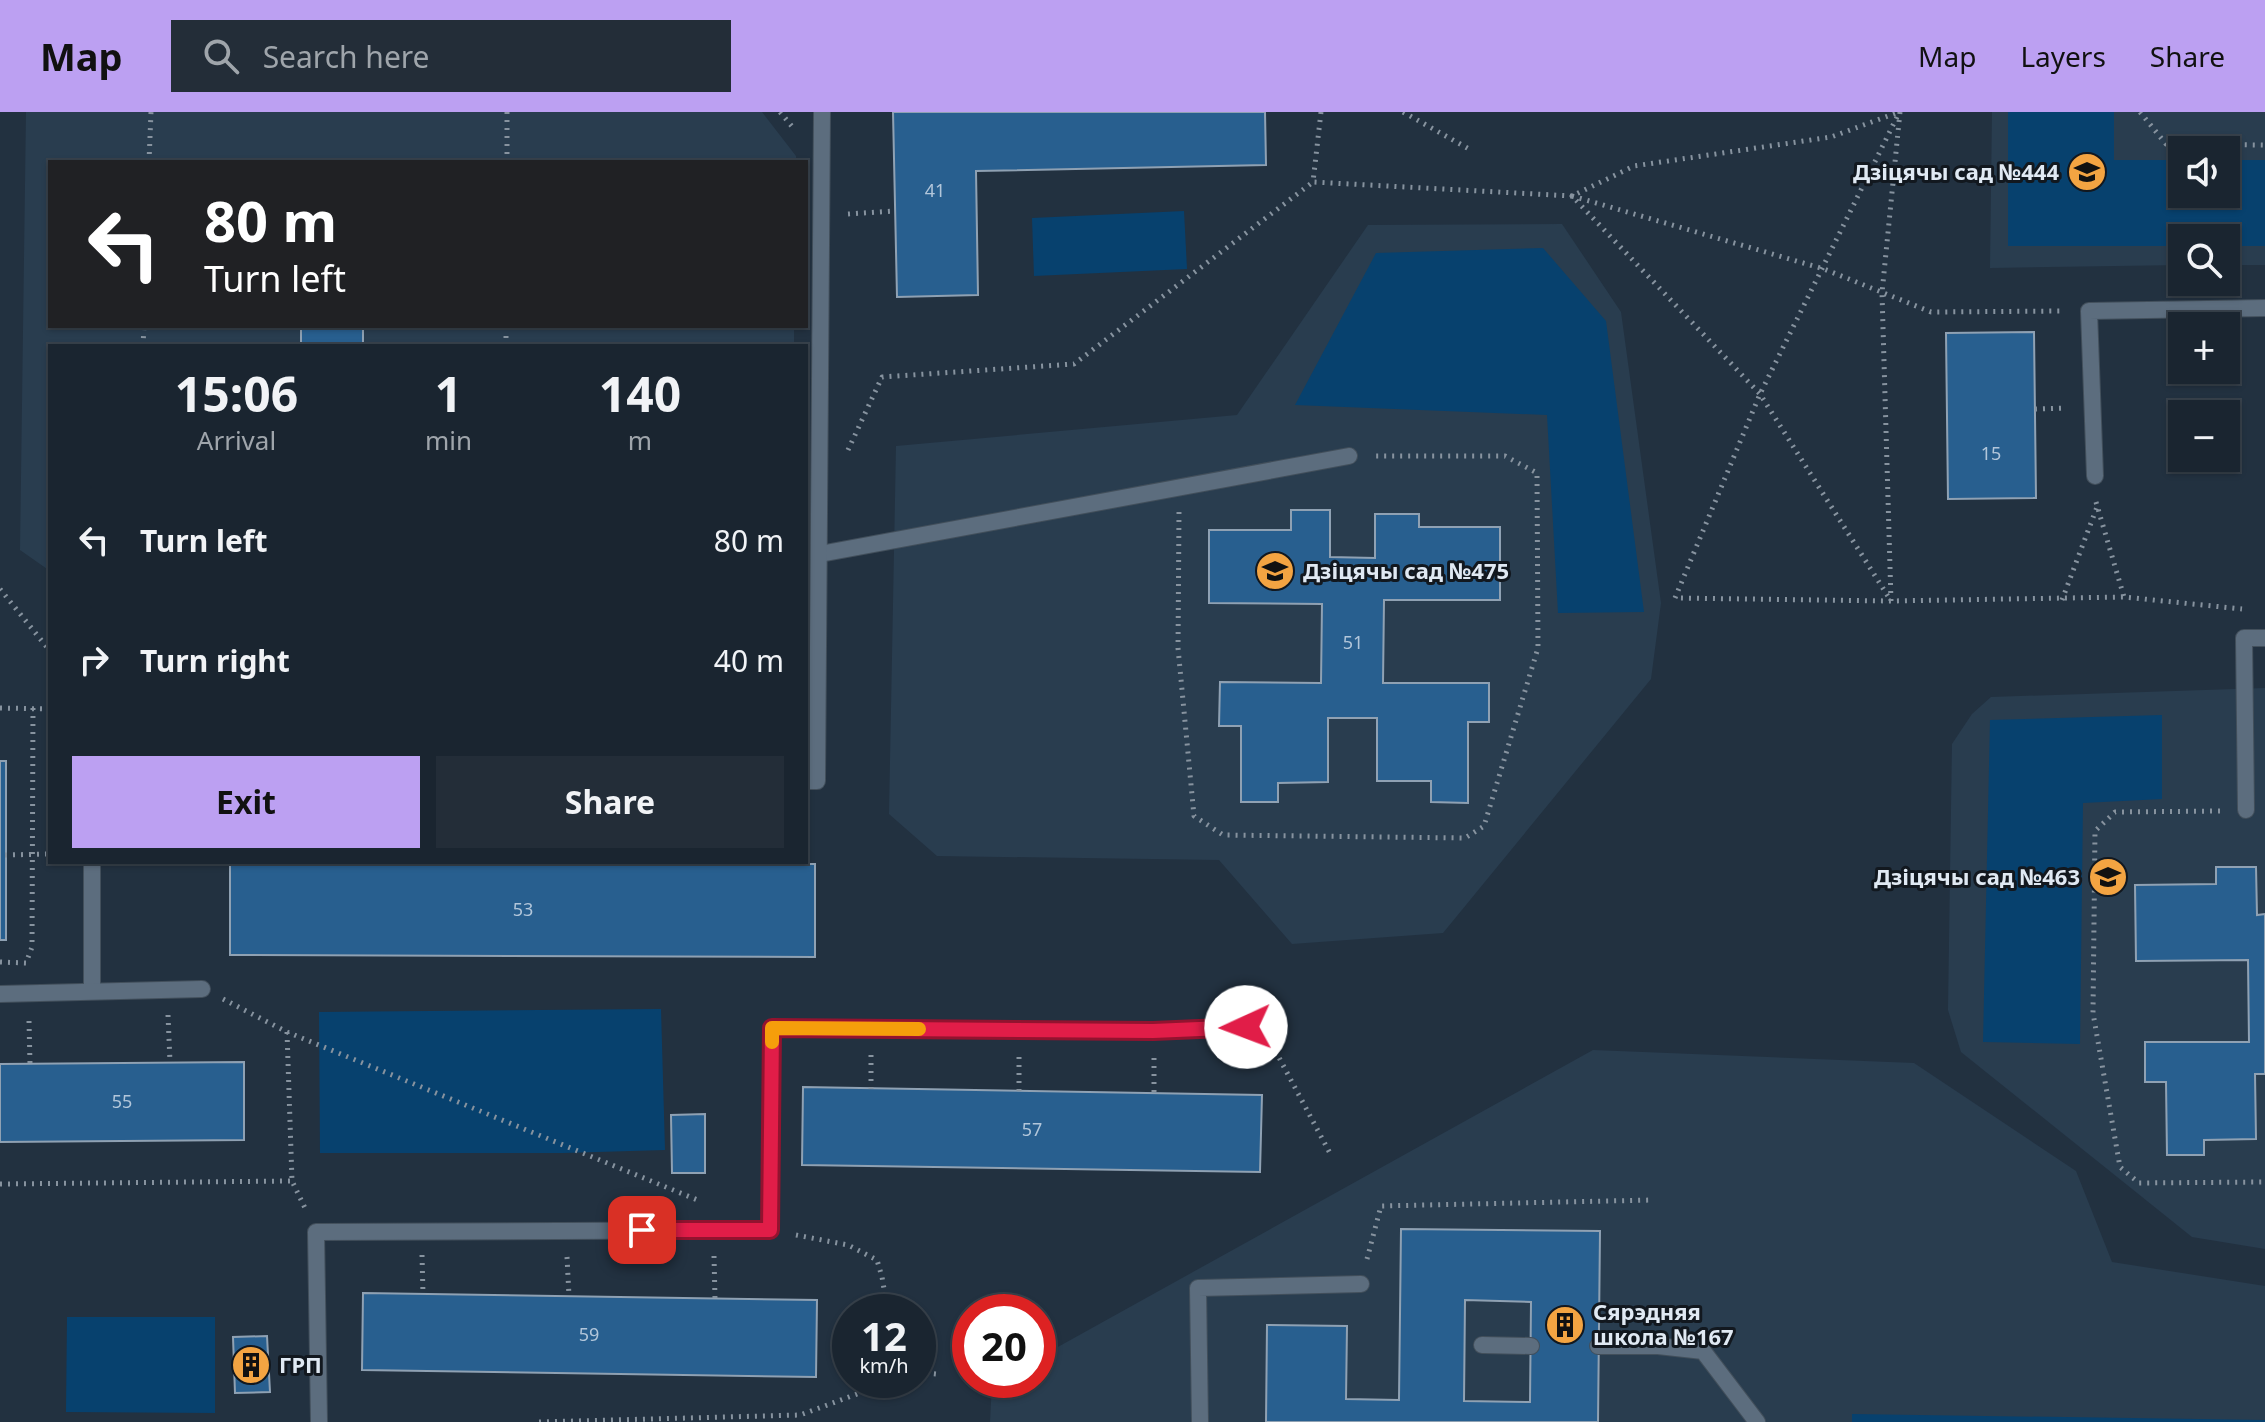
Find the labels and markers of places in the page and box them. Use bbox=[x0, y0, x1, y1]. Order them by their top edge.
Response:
school or university icon: Дзіцячы сад №444 bbox=[2066, 151, 2108, 193]
place label: Дзіцячы сад №444 bbox=[1853, 156, 2059, 186]
school or university icon: Дзіцячы сад №475 bbox=[1254, 550, 1296, 592]
place label: Дзіцячы сад №475 bbox=[1303, 555, 1509, 585]
school or university icon: Дзіцячы сад №463 bbox=[2087, 856, 2129, 898]
place label: Дзіцячы сад №463 bbox=[1874, 861, 2080, 891]
pin bbox=[608, 1196, 676, 1264]
place label: Сярэдняя школа №167 bbox=[1593, 1296, 1734, 1351]
building icon: Сярэдняя школа №167 bbox=[1544, 1304, 1586, 1346]
building icon: ГРП bbox=[230, 1344, 272, 1386]
place label: ГРП bbox=[279, 1349, 322, 1379]

